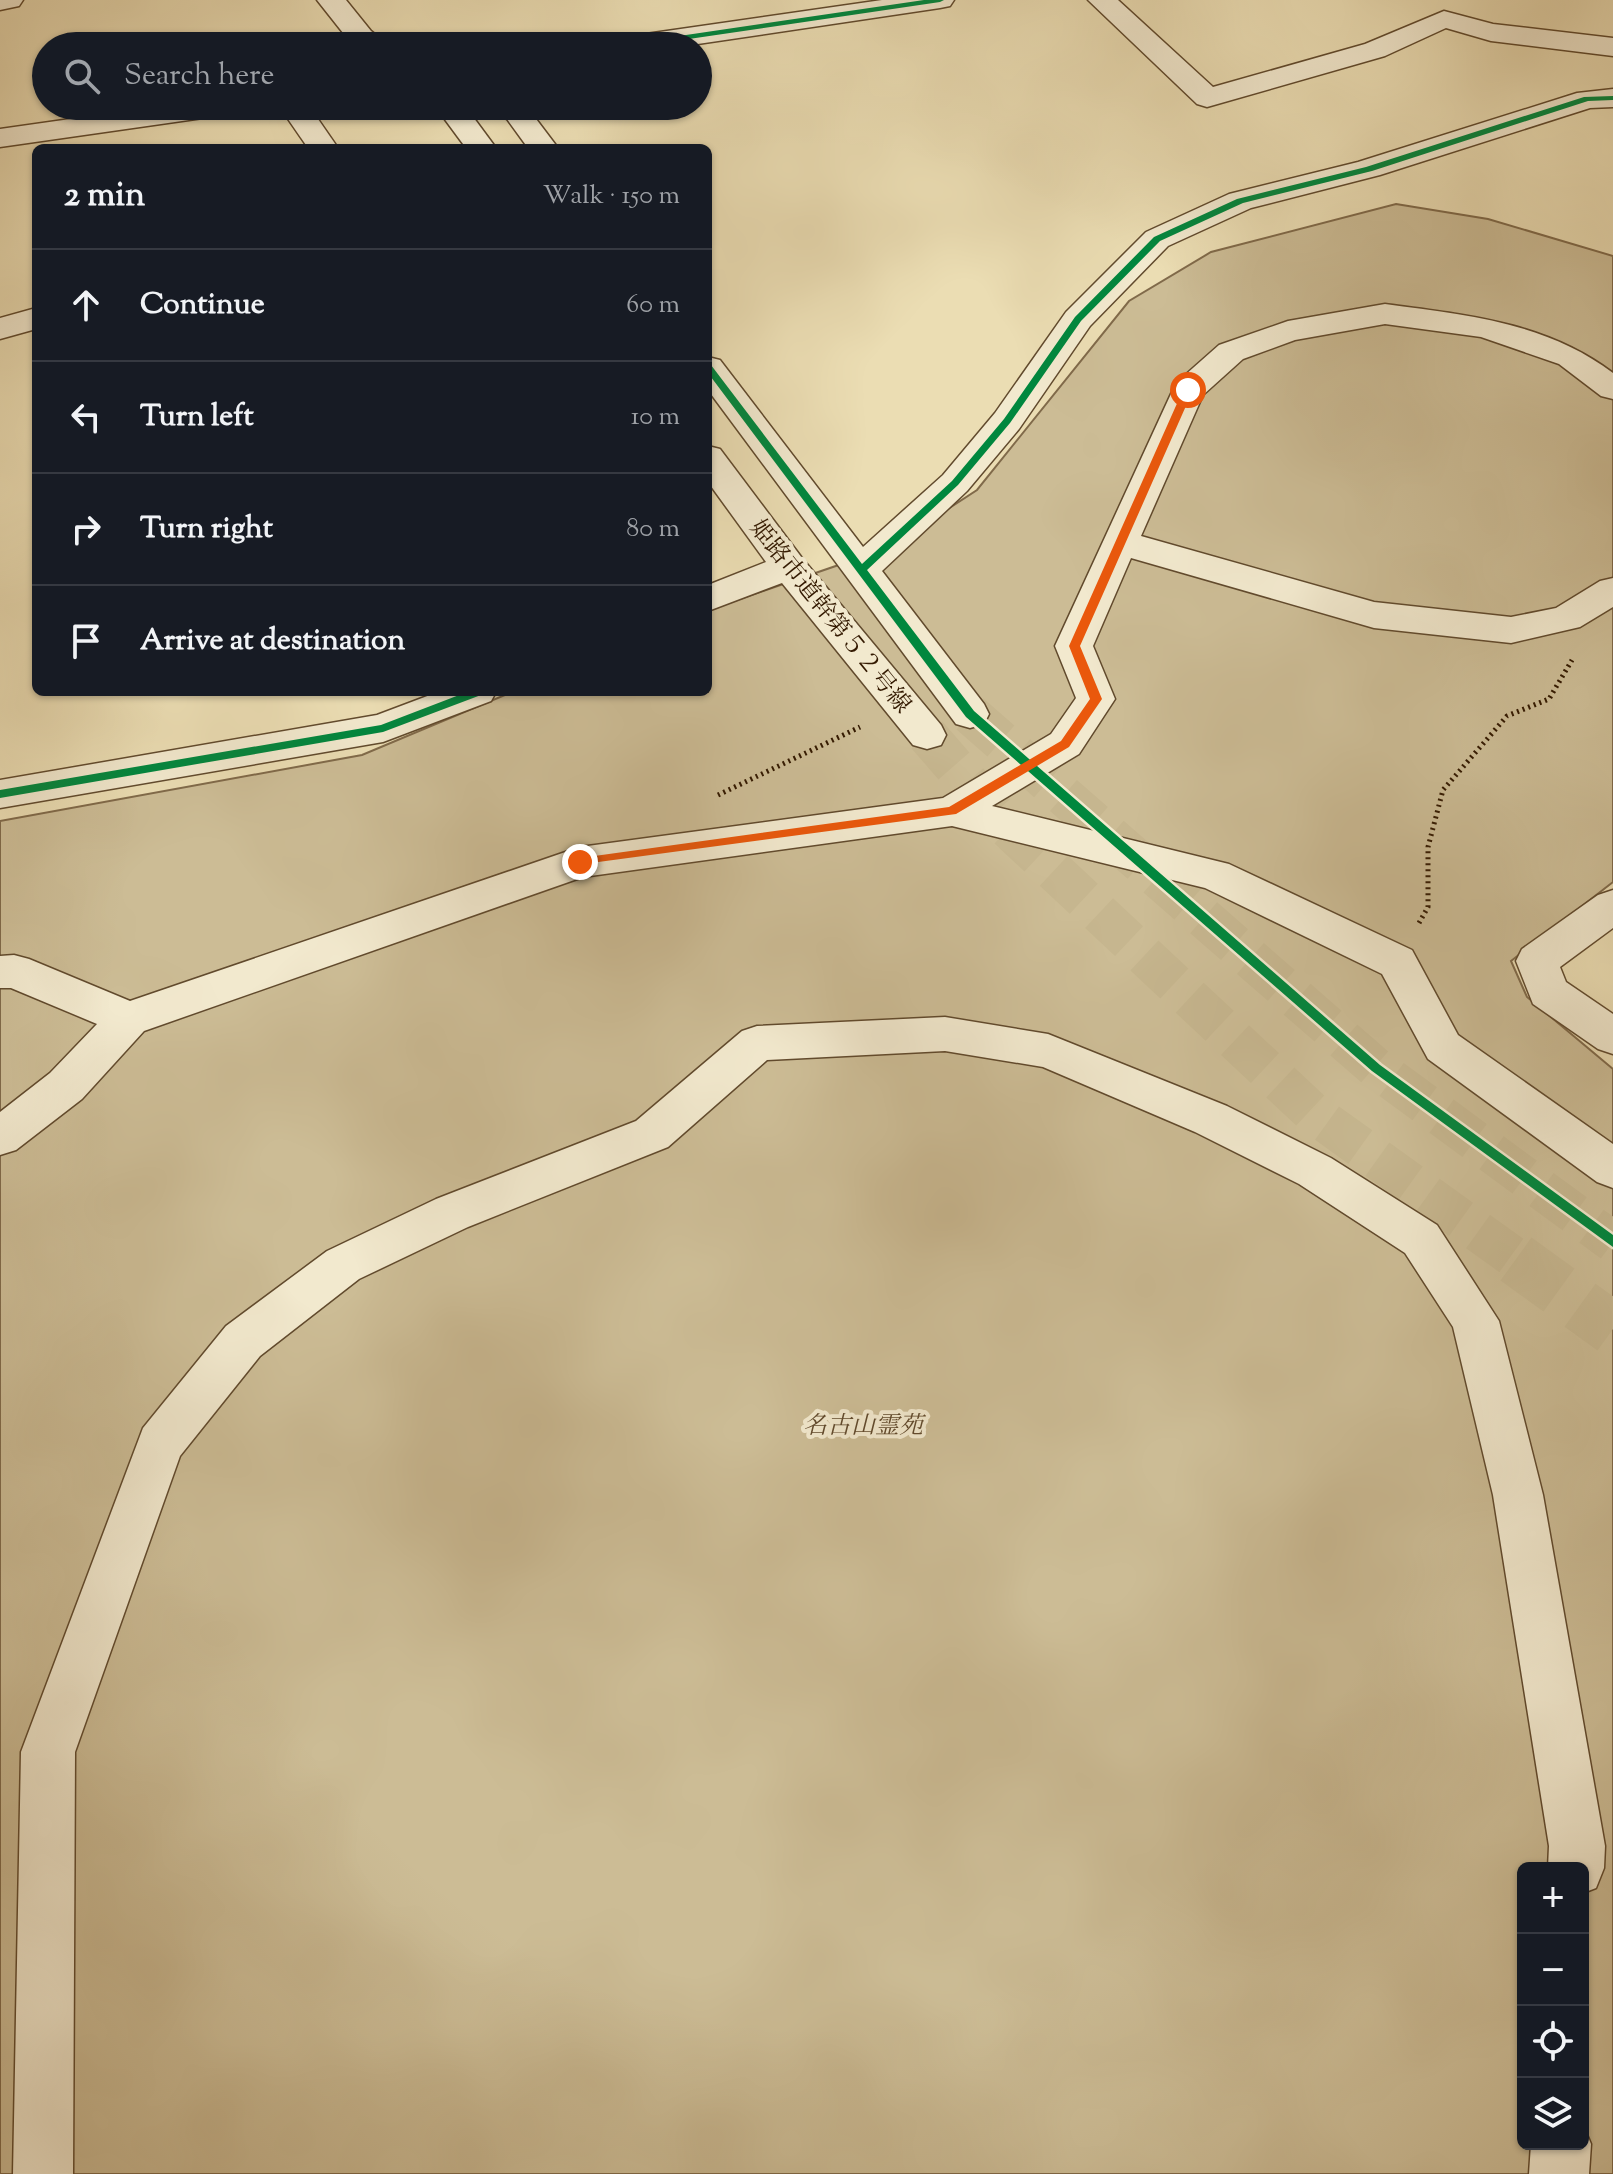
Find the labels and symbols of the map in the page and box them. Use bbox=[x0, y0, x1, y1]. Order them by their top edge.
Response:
route start bbox=[1170, 372, 1206, 408]
street label: 姫路市道幹第５２号線 bbox=[741, 513, 918, 721]
route end bbox=[562, 844, 598, 880]
park label: 名古山霊苑 bbox=[803, 1410, 927, 1444]

